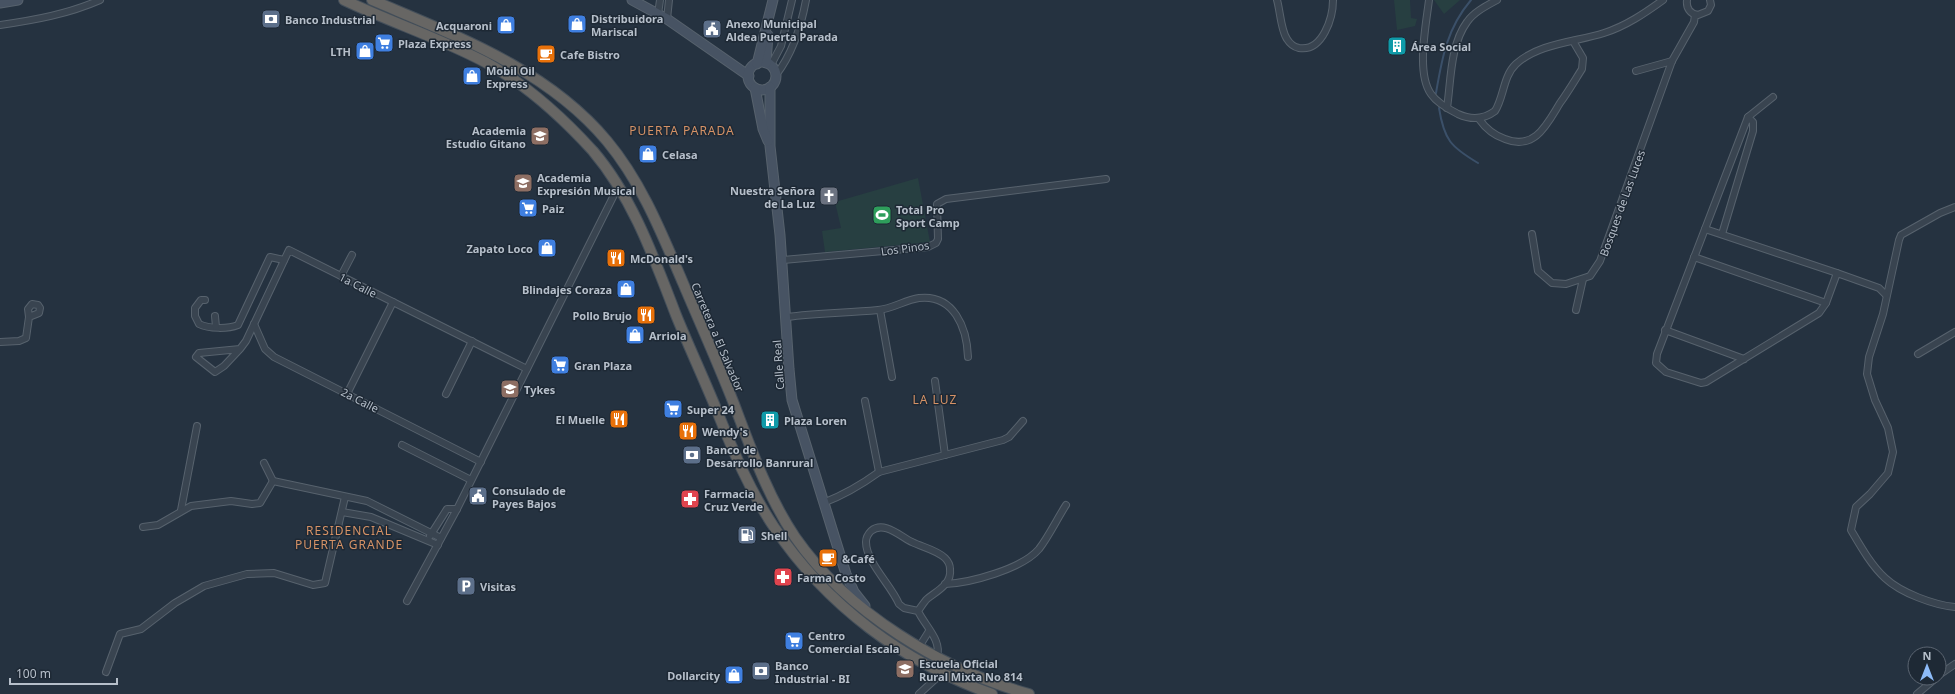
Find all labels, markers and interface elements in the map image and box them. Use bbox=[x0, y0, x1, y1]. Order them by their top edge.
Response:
bank icon: Banco Industrial bbox=[260, 8, 282, 30]
place label: Distribuidora Mariscal bbox=[591, 11, 663, 39]
place label: Banco Industrial bbox=[285, 12, 375, 27]
shop icon: Distribuidora Mariscal bbox=[566, 13, 588, 35]
shop icon: Acquaroni bbox=[495, 14, 517, 36]
place label: Anexo Municipal Aldea Puerta Parada bbox=[726, 16, 838, 44]
place label: Acquaroni bbox=[436, 18, 492, 33]
public building icon: Anexo Municipal Aldea Puerta Parada bbox=[701, 18, 723, 40]
supermarket icon: Plaza Express bbox=[373, 32, 395, 54]
building icon: Área Social bbox=[1386, 35, 1408, 57]
place label: Plaza Express bbox=[398, 36, 472, 51]
place label: Área Social bbox=[1411, 39, 1471, 54]
shop icon: LTH bbox=[354, 40, 376, 62]
cafe icon: Cafe Bistro bbox=[535, 43, 557, 65]
place label: LTH bbox=[330, 44, 351, 59]
place label: Cafe Bistro bbox=[560, 47, 620, 62]
place label: Mobil Oil Express bbox=[486, 63, 535, 91]
shop icon: Mobil Oil Express bbox=[461, 65, 483, 87]
district label: PUERTA PARADA bbox=[629, 122, 735, 139]
place label: Academia Estudio Gitano bbox=[446, 123, 526, 151]
school or university icon: Academia Estudio Gitano bbox=[529, 125, 551, 147]
shop icon: Celasa bbox=[637, 143, 659, 165]
place label: Celasa bbox=[662, 147, 698, 162]
street label: Bosques de Las Luces bbox=[1596, 148, 1648, 258]
place label: Academia Expresión Musical bbox=[537, 170, 635, 198]
school or university icon: Academia Expresión Musical bbox=[512, 172, 534, 194]
place label: Nuestra Señora de La Luz bbox=[730, 183, 816, 211]
church icon: Nuestra Señora de La Luz bbox=[818, 185, 840, 207]
supermarket icon: Paiz bbox=[517, 197, 539, 219]
place label: Paiz bbox=[542, 201, 565, 216]
place label: Total Pro Sport Camp bbox=[896, 202, 960, 230]
sports icon: Total Pro Sport Camp bbox=[871, 204, 893, 226]
shop icon: Zapato Loco bbox=[536, 237, 558, 259]
street label: Los Pinos bbox=[880, 237, 930, 259]
place label: Zapato Loco bbox=[466, 241, 533, 256]
restaurant icon: McDonald's bbox=[605, 247, 627, 269]
place label: McDonald's bbox=[630, 251, 694, 266]
street label: 1a Calle bbox=[337, 269, 379, 301]
shop icon: Blindajes Coraza bbox=[615, 278, 637, 300]
street label: Carretera a El Salvador bbox=[688, 280, 748, 394]
place label: Blindajes Coraza bbox=[522, 282, 612, 297]
restaurant icon: Pollo Brujo bbox=[635, 304, 657, 326]
place label: Pollo Brujo bbox=[572, 308, 632, 323]
shop icon: Arriola bbox=[624, 324, 646, 346]
place label: Arriola bbox=[649, 328, 686, 343]
street label: Calle Real bbox=[769, 340, 787, 390]
supermarket icon: Gran Plaza bbox=[549, 354, 571, 376]
place label: Gran Plaza bbox=[574, 358, 632, 373]
school or university icon: Tykes bbox=[499, 378, 521, 400]
place label: Tykes bbox=[524, 382, 556, 397]
street label: 2a Calle bbox=[339, 384, 381, 416]
district label: LA LUZ bbox=[913, 391, 957, 408]
supermarket icon: Super 24 bbox=[662, 398, 684, 420]
place label: Super 24 bbox=[687, 402, 735, 417]
restaurant icon: El Muelle bbox=[608, 408, 630, 430]
building icon: Plaza Loren bbox=[759, 409, 781, 431]
place label: El Muelle bbox=[555, 412, 605, 427]
place label: Plaza Loren bbox=[784, 413, 847, 428]
restaurant icon: Wendy's bbox=[677, 420, 699, 442]
place label: Wendy's bbox=[702, 424, 748, 439]
place label: Banco de Desarrollo Banrural bbox=[706, 442, 813, 470]
bank icon: Banco de Desarrollo Banrural bbox=[681, 444, 703, 466]
place label: Consulado de Payes Bajos bbox=[492, 483, 566, 511]
public building icon: Consulado de Payes Bajos bbox=[467, 485, 489, 507]
place label: Farmacia Cruz Verde bbox=[704, 486, 764, 514]
pharmacy icon: Farmacia Cruz Verde bbox=[679, 488, 701, 510]
district label: RESIDENCIAL PUERTA GRANDE bbox=[295, 522, 403, 553]
fuel station icon: Shell bbox=[736, 524, 758, 546]
place label: Shell bbox=[761, 528, 787, 543]
cafe icon: &Café bbox=[817, 547, 839, 569]
place label: &Café bbox=[842, 551, 875, 566]
pharmacy icon: Farma Costo bbox=[772, 566, 794, 588]
place label: Farma Costo bbox=[797, 570, 866, 585]
parking icon: Visitas bbox=[455, 575, 477, 597]
place label: Visitas bbox=[480, 579, 517, 594]
place label: Centro Comercial Escala bbox=[808, 628, 899, 656]
supermarket icon: Centro Comercial Escala bbox=[783, 630, 805, 652]
north arrow bbox=[1907, 646, 1947, 686]
text: N bbox=[1923, 648, 1931, 663]
place label: Escuela Oficial Rural Mixta No 814 bbox=[919, 656, 1023, 684]
place label: Banco Industrial - BI bbox=[775, 658, 850, 686]
school or university icon: Escuela Oficial Rural Mixta No 814 bbox=[894, 658, 916, 680]
scale bar bbox=[10, 660, 117, 686]
bank icon: Banco Industrial - BI bbox=[750, 660, 772, 682]
shop icon: Dollarcity bbox=[723, 664, 745, 686]
text: 100 m bbox=[16, 665, 51, 682]
place label: Dollarcity bbox=[667, 668, 721, 683]

